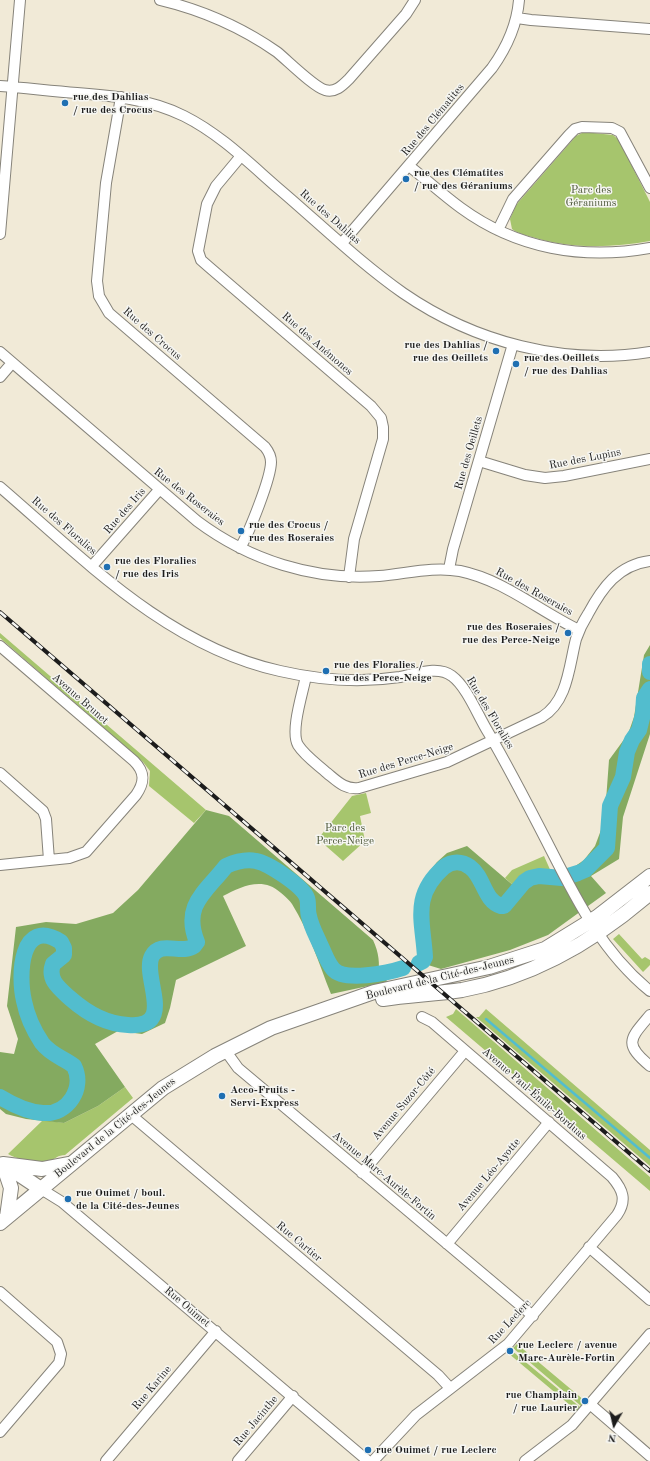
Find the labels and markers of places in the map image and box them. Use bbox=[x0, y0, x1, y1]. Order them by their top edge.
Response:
place label: rue des Dahlias / rue des Crocus bbox=[73, 90, 153, 116]
marker: rue des Dahlias / rue des Crocus bbox=[60, 98, 70, 108]
place label: rue des Clématites / rue des Géraniums bbox=[414, 166, 512, 192]
marker: rue des Clématites / rue des Géraniums bbox=[401, 174, 411, 184]
place label: rue des Dahlias / rue des Oeillets bbox=[405, 338, 488, 364]
marker: rue des Dahlias / rue des Oeillets bbox=[491, 346, 501, 356]
place label: rue des Oeillets / rue des Dahlias bbox=[524, 351, 607, 377]
marker: rue des Oeillets / rue des Dahlias bbox=[511, 359, 521, 369]
place label: rue des Crocus / rue des Roseraies bbox=[249, 518, 334, 544]
marker: rue des Crocus / rue des Roseraies bbox=[236, 526, 246, 536]
place label: rue des Floralies / rue des Iris bbox=[115, 554, 196, 580]
marker: rue des Floralies / rue des Iris bbox=[102, 562, 112, 572]
place label: rue des Roseraies / rue des Perce-Neige bbox=[462, 620, 560, 646]
marker: rue des Roseraies / rue des Perce-Neige bbox=[563, 628, 573, 638]
place label: rue des Floralies / rue des Perce-Neige bbox=[334, 658, 432, 684]
marker: rue des Floralies / rue des Perce-Neige bbox=[321, 666, 331, 676]
place label: Acco-Fruits - Servi-Express bbox=[230, 1083, 299, 1109]
marker: Acco-Fruits - Servi-Express bbox=[217, 1091, 227, 1101]
place label: rue Ouimet / boul. de la Cité-des-Jeunes bbox=[76, 1186, 179, 1212]
marker: rue Ouimet / boul. de la Cité-des-Jeunes bbox=[63, 1194, 73, 1204]
place label: rue Leclerc / avenue Marc-Aurèle-Fortin bbox=[518, 1338, 617, 1364]
marker: rue Leclerc / avenue Marc-Aurèle-Fortin bbox=[505, 1346, 515, 1356]
place label: rue Champlain / rue Laurier bbox=[506, 1388, 577, 1414]
marker: rue Champlain / rue Laurier bbox=[580, 1396, 590, 1406]
place label: rue Ouimet / rue Leclerc bbox=[376, 1443, 497, 1457]
marker: rue Ouimet / rue Leclerc bbox=[363, 1445, 373, 1455]

